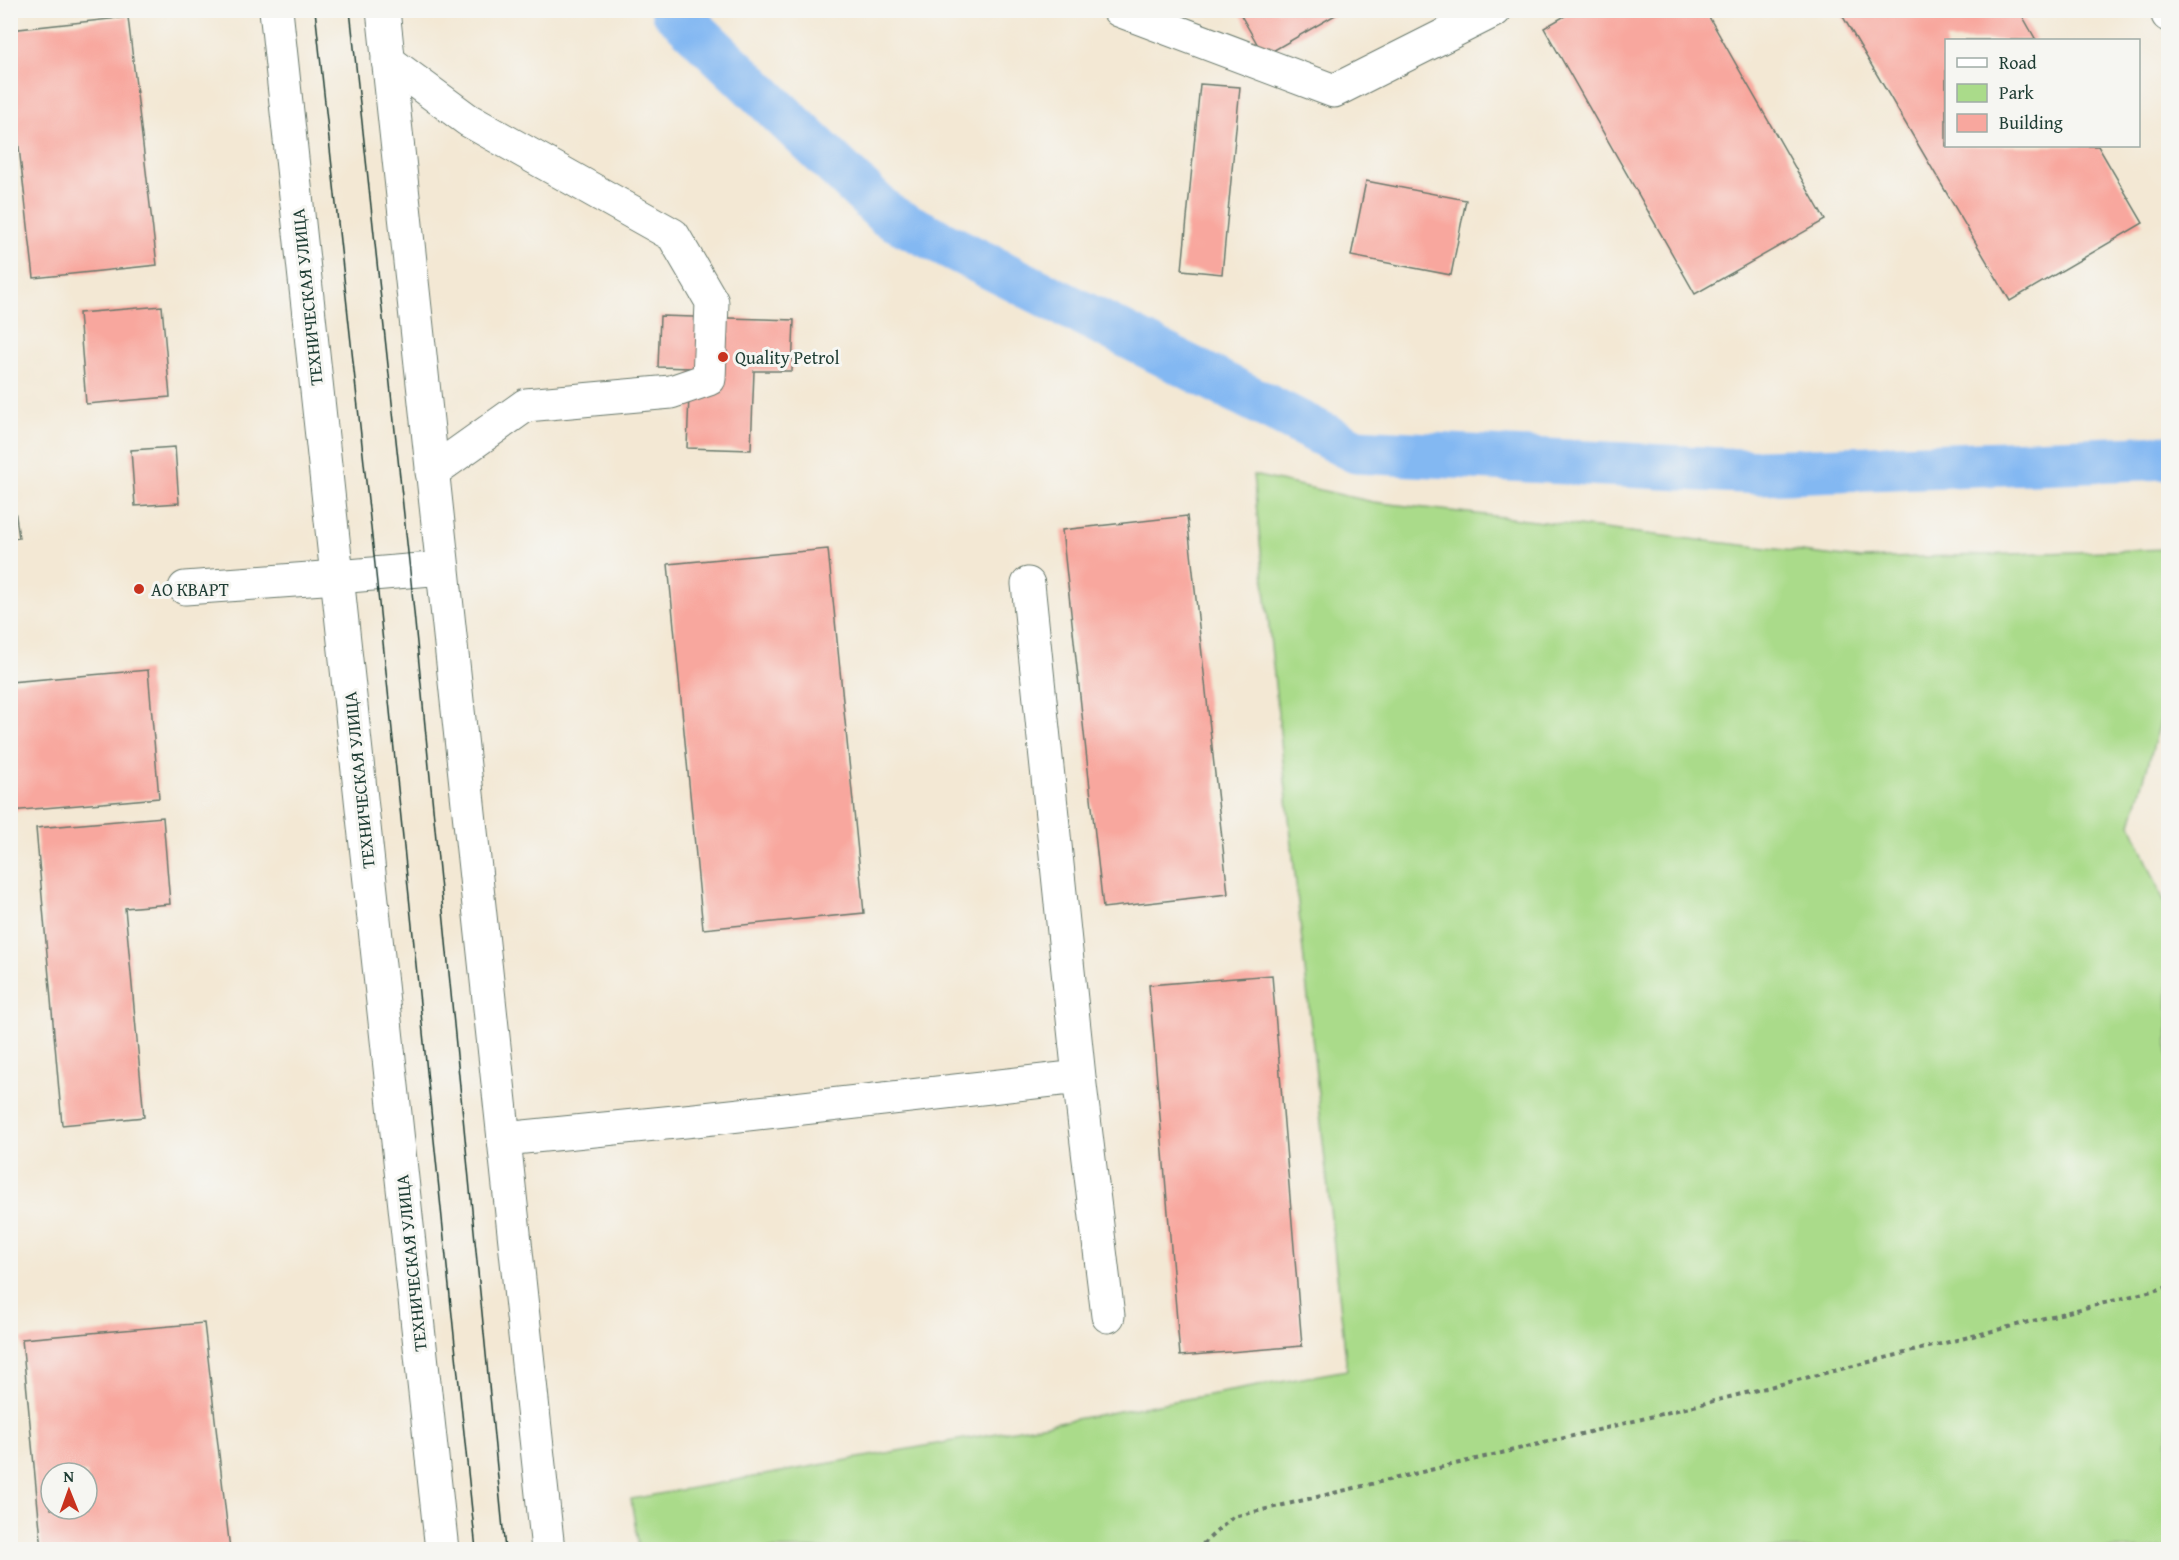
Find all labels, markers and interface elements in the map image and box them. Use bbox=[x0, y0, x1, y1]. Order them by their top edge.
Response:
legend bbox=[1945, 39, 2140, 147]
text: Road bbox=[1999, 49, 2037, 76]
text: Park bbox=[1999, 79, 2035, 106]
text: Building bbox=[1999, 109, 2063, 136]
street label: ТЕХНИЧЕСКАЯ УЛИЦА bbox=[284, 207, 330, 387]
place label: Quality Petrol bbox=[735, 344, 839, 371]
marker: Quality Petrol bbox=[716, 350, 730, 364]
place label: АО КВАРТ bbox=[151, 576, 229, 603]
marker: АО КВАРТ bbox=[132, 582, 146, 596]
street label: ТЕХНИЧЕСКАЯ УЛИЦА bbox=[336, 690, 382, 870]
street label: ТЕХНИЧЕСКАЯ УЛИЦА bbox=[388, 1173, 434, 1353]
north arrow bbox=[39, 1461, 99, 1521]
text: N bbox=[63, 1464, 75, 1488]

